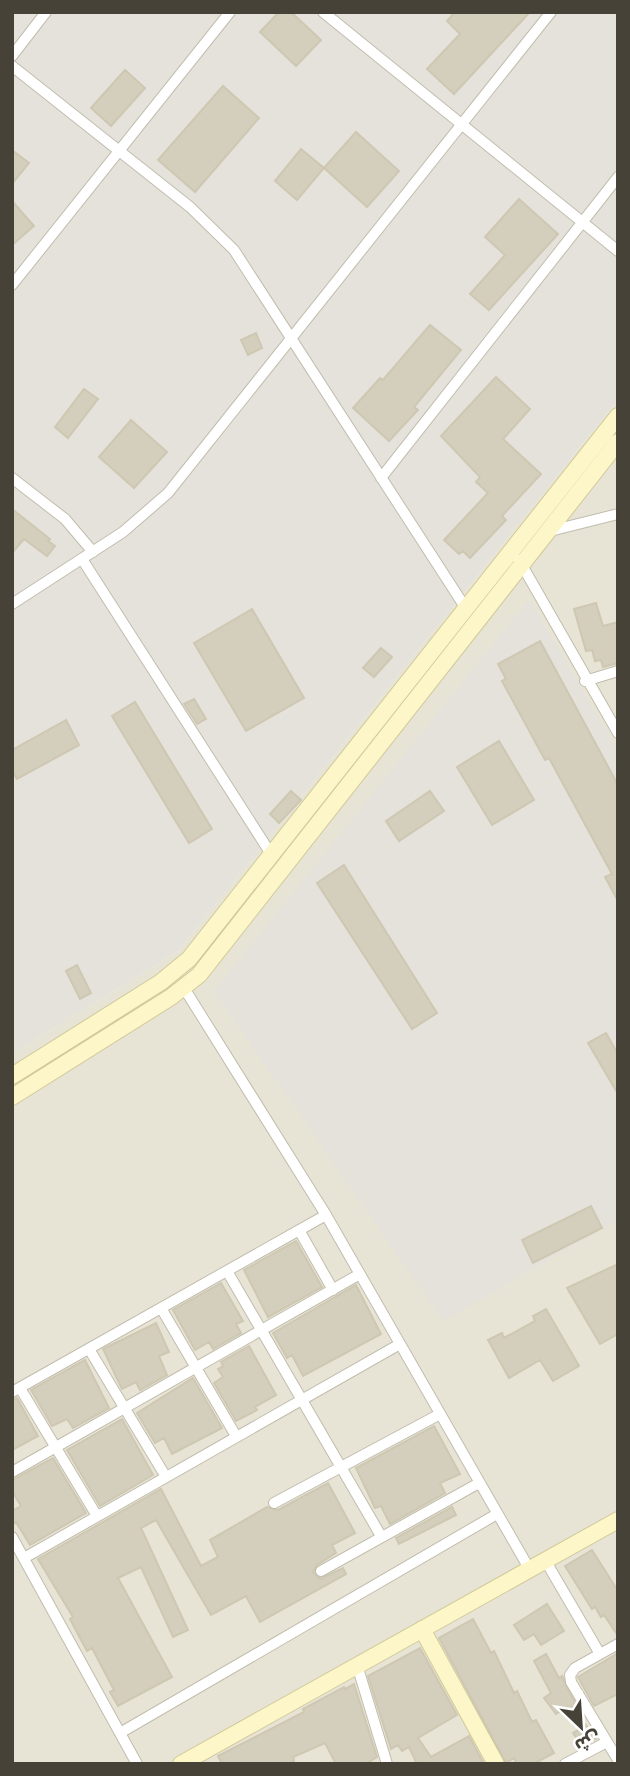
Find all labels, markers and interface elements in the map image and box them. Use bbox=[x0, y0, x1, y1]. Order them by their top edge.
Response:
north arrow bbox=[546, 1692, 616, 1762]
text: ش bbox=[570, 1724, 605, 1760]

